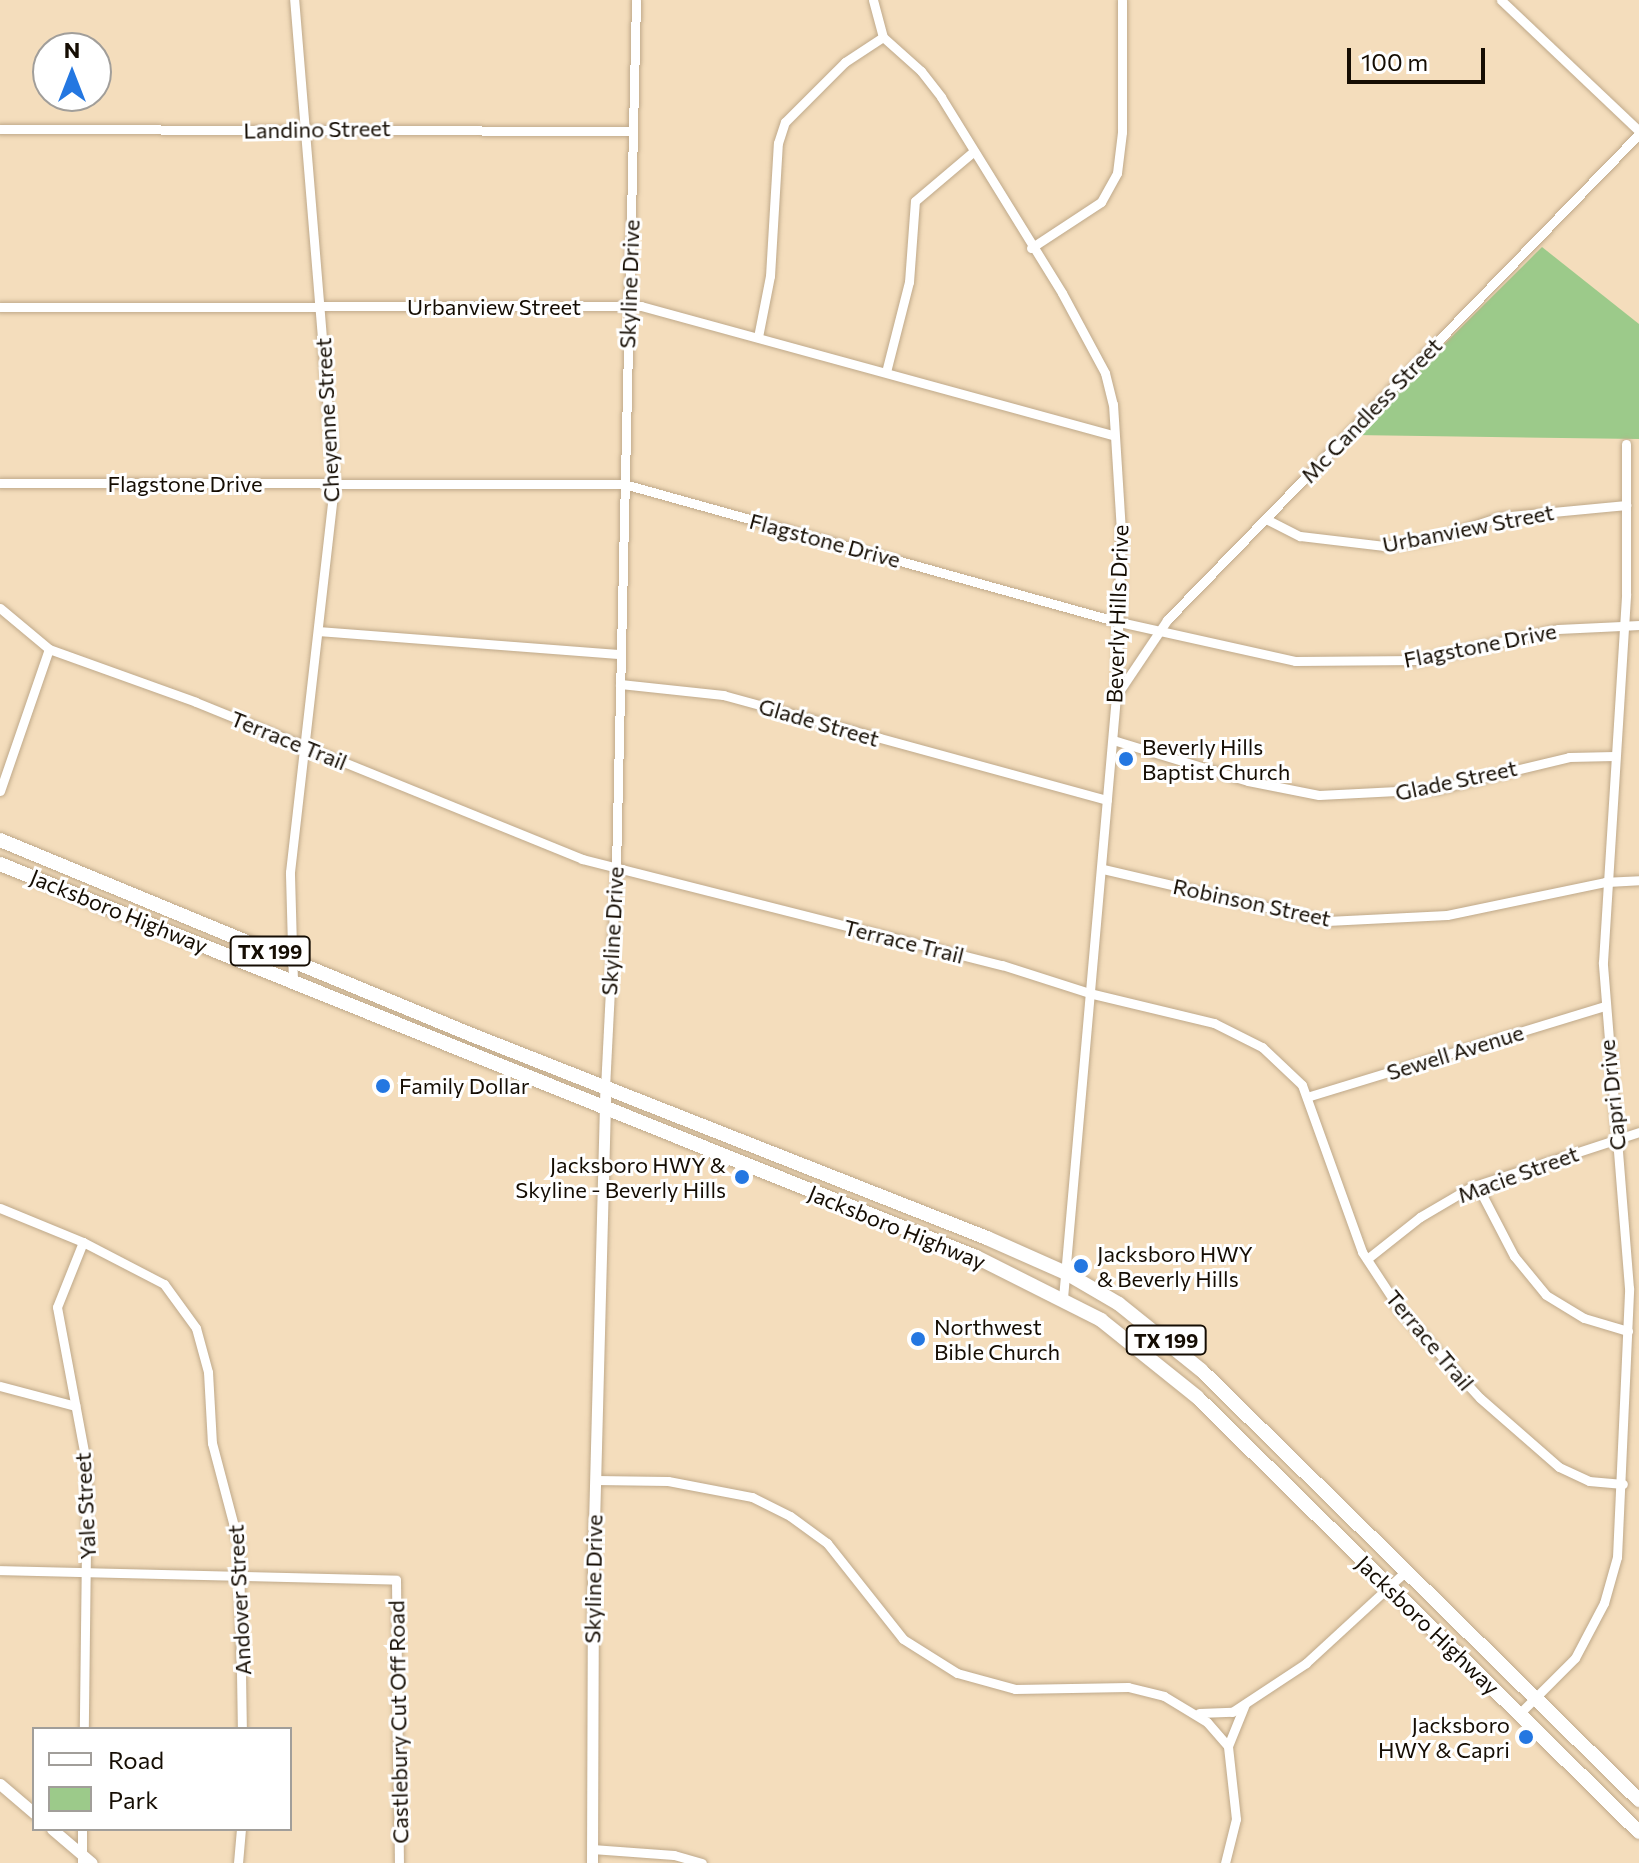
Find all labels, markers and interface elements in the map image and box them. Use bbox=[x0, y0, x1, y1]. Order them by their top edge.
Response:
north arrow bbox=[32, 32, 112, 112]
scale bar bbox=[1351, 32, 1489, 82]
text: N bbox=[64, 36, 80, 63]
text: 100 m bbox=[1361, 47, 1428, 76]
street label: Landino Street bbox=[243, 115, 391, 143]
street label: Skyline Drive bbox=[614, 219, 644, 349]
street label: Urbanview Street bbox=[407, 294, 581, 320]
street label: Mc Candless Street bbox=[1295, 332, 1447, 488]
street label: Cheyenne Street bbox=[310, 337, 344, 503]
street label: Flagstone Drive bbox=[107, 471, 263, 497]
street label: Urbanview Street bbox=[1380, 498, 1556, 558]
street label: Flagstone Drive bbox=[747, 507, 903, 573]
street label: Beverly Hills Drive bbox=[1101, 524, 1133, 704]
street label: Flagstone Drive bbox=[1401, 617, 1559, 673]
street label: Glade Street bbox=[756, 692, 882, 752]
street label: Terrace Trail bbox=[227, 705, 351, 775]
place label: Beverly Hills Baptist Church bbox=[1142, 733, 1290, 784]
marker: Beverly Hills Baptist Church bbox=[1117, 750, 1135, 768]
street label: Glade Street bbox=[1393, 754, 1519, 806]
street label: Jacksboro Highway bbox=[26, 863, 212, 959]
street label: Skyline Drive bbox=[595, 866, 629, 996]
street label: Robinson Street bbox=[1171, 872, 1333, 932]
street label: Terrace Trail bbox=[841, 913, 967, 969]
road number: TX 199 bbox=[228, 935, 312, 967]
street label: Sewell Avenue bbox=[1383, 1019, 1527, 1085]
street label: Capri Drive bbox=[1593, 1038, 1631, 1152]
place label: Family Dollar bbox=[399, 1073, 530, 1099]
marker: Family Dollar bbox=[374, 1077, 392, 1095]
street label: Macie Street bbox=[1454, 1140, 1582, 1208]
place label: Jacksboro HWY & Skyline - Beverly Hills bbox=[515, 1151, 726, 1202]
marker: Jacksboro HWY & Skyline - Beverly Hills bbox=[733, 1168, 751, 1186]
street label: Jacksboro Highway bbox=[804, 1179, 990, 1275]
place label: Jacksboro HWY & Beverly Hills bbox=[1097, 1240, 1253, 1292]
marker: Jacksboro HWY & Beverly Hills bbox=[1072, 1257, 1090, 1275]
street label: Terrace Trail bbox=[1380, 1284, 1480, 1396]
place label: Northwest Bible Church bbox=[934, 1313, 1060, 1364]
road number: TX 199 bbox=[1124, 1324, 1208, 1356]
marker: Northwest Bible Church bbox=[909, 1330, 927, 1348]
street label: Yale Street bbox=[69, 1452, 101, 1560]
street label: Skyline Drive bbox=[579, 1514, 607, 1644]
street label: Andover Street bbox=[222, 1524, 256, 1676]
street label: Jacksboro Highway bbox=[1351, 1550, 1505, 1700]
street label: Castlebury Cut Off Road bbox=[383, 1600, 413, 1844]
place label: Jacksboro HWY & Capri bbox=[1378, 1711, 1510, 1762]
legend bbox=[32, 1727, 292, 1831]
marker: Jacksboro HWY & Capri bbox=[1517, 1728, 1535, 1746]
text: Road bbox=[108, 1745, 164, 1774]
text: Park bbox=[108, 1785, 158, 1814]

